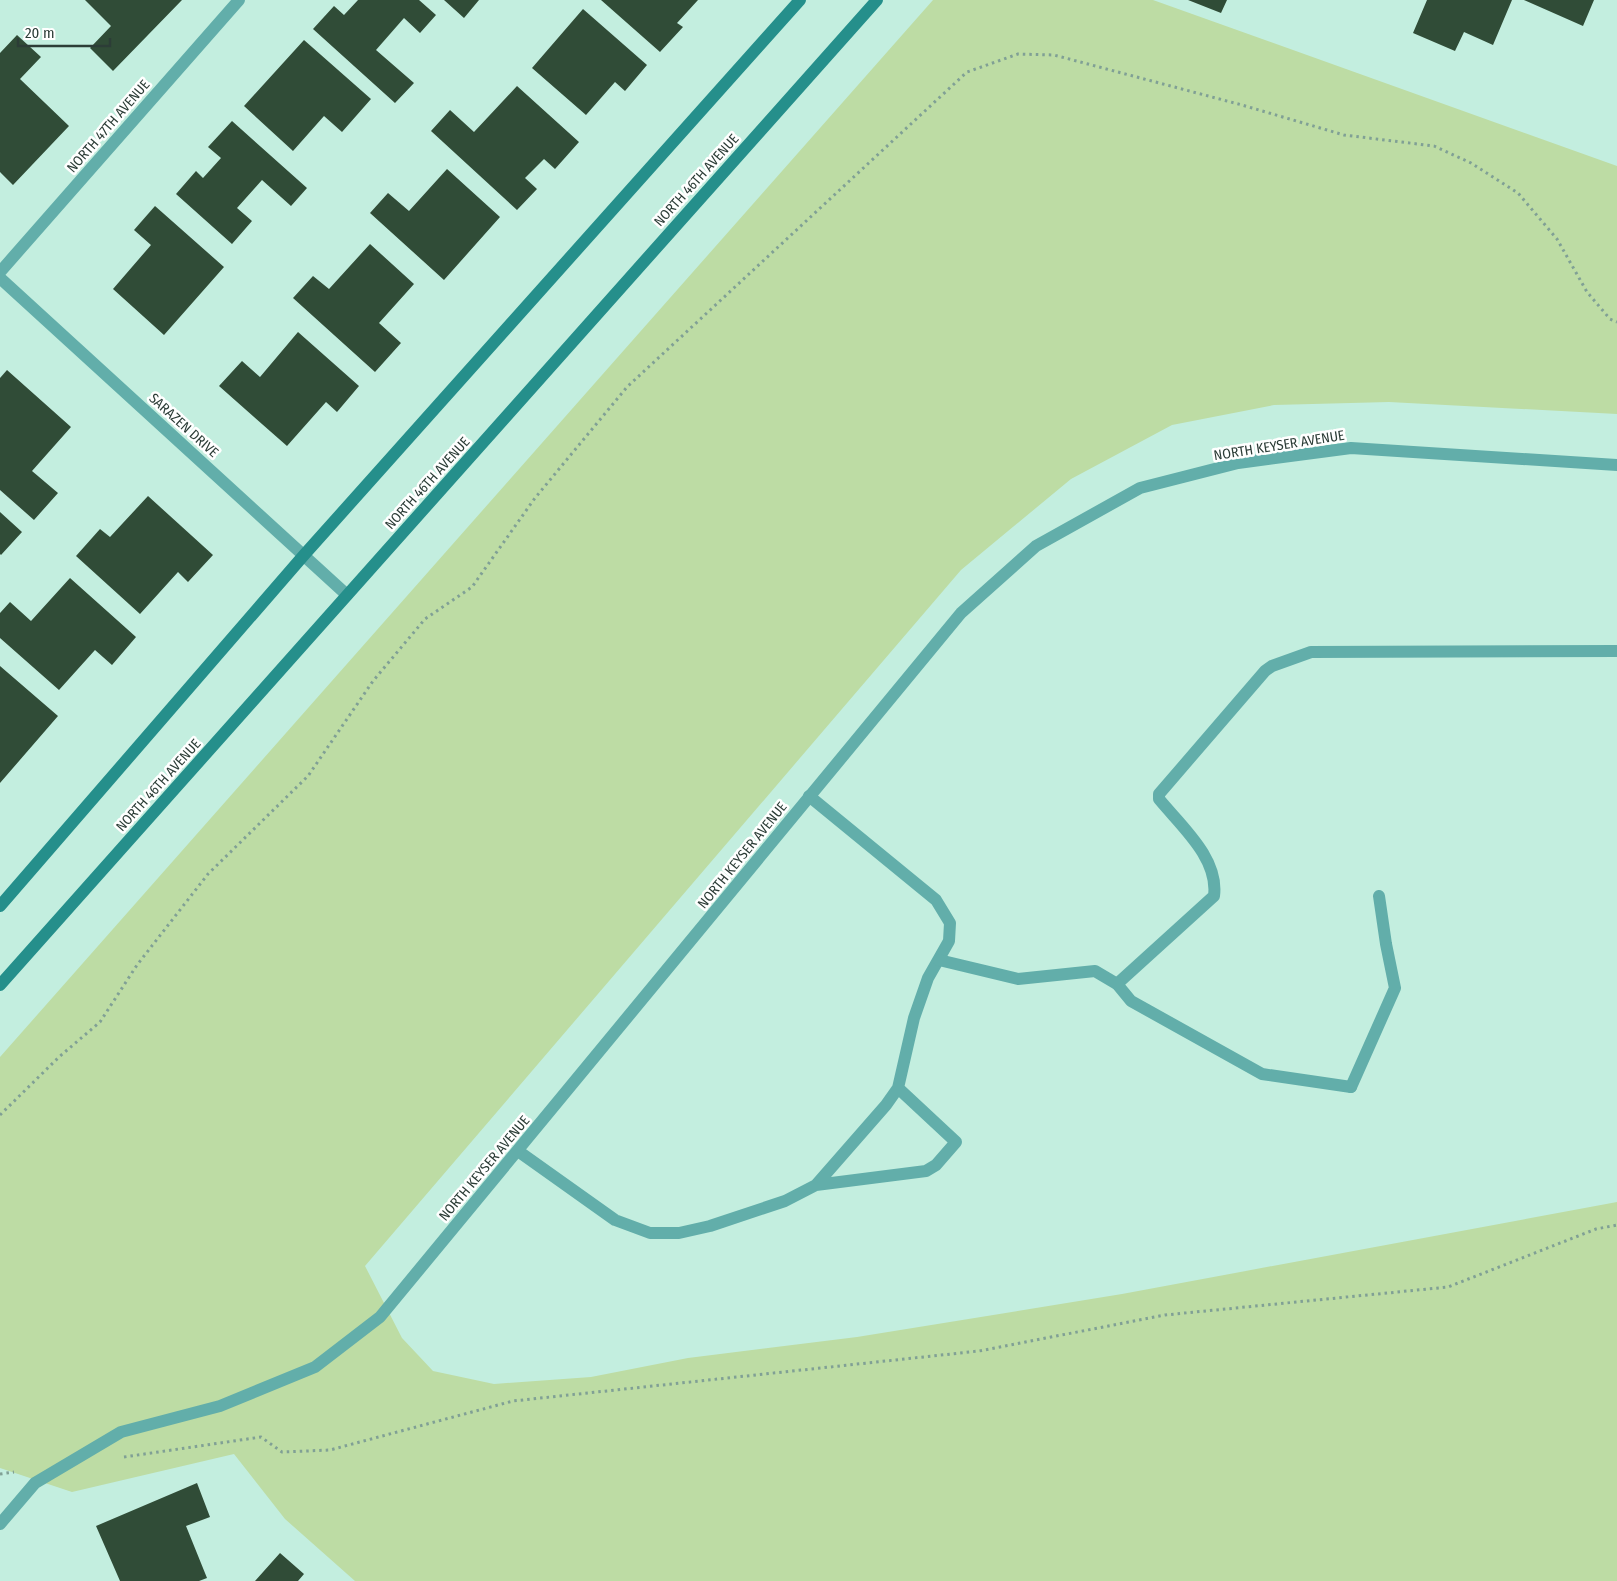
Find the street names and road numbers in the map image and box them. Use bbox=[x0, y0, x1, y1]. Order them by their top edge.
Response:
street label: NORTH 47TH AVENUE bbox=[63, 76, 154, 176]
street label: NORTH 46TH AVENUE bbox=[650, 130, 743, 230]
street label: SARAZEN DRIVE bbox=[146, 390, 222, 461]
street label: NORTH KEYSER AVENUE bbox=[1213, 427, 1346, 464]
street label: NORTH 46TH AVENUE bbox=[381, 433, 474, 533]
street label: NORTH 46TH AVENUE bbox=[112, 735, 205, 835]
street label: NORTH KEYSER AVENUE bbox=[694, 798, 791, 912]
street label: NORTH KEYSER AVENUE bbox=[435, 1112, 534, 1224]

